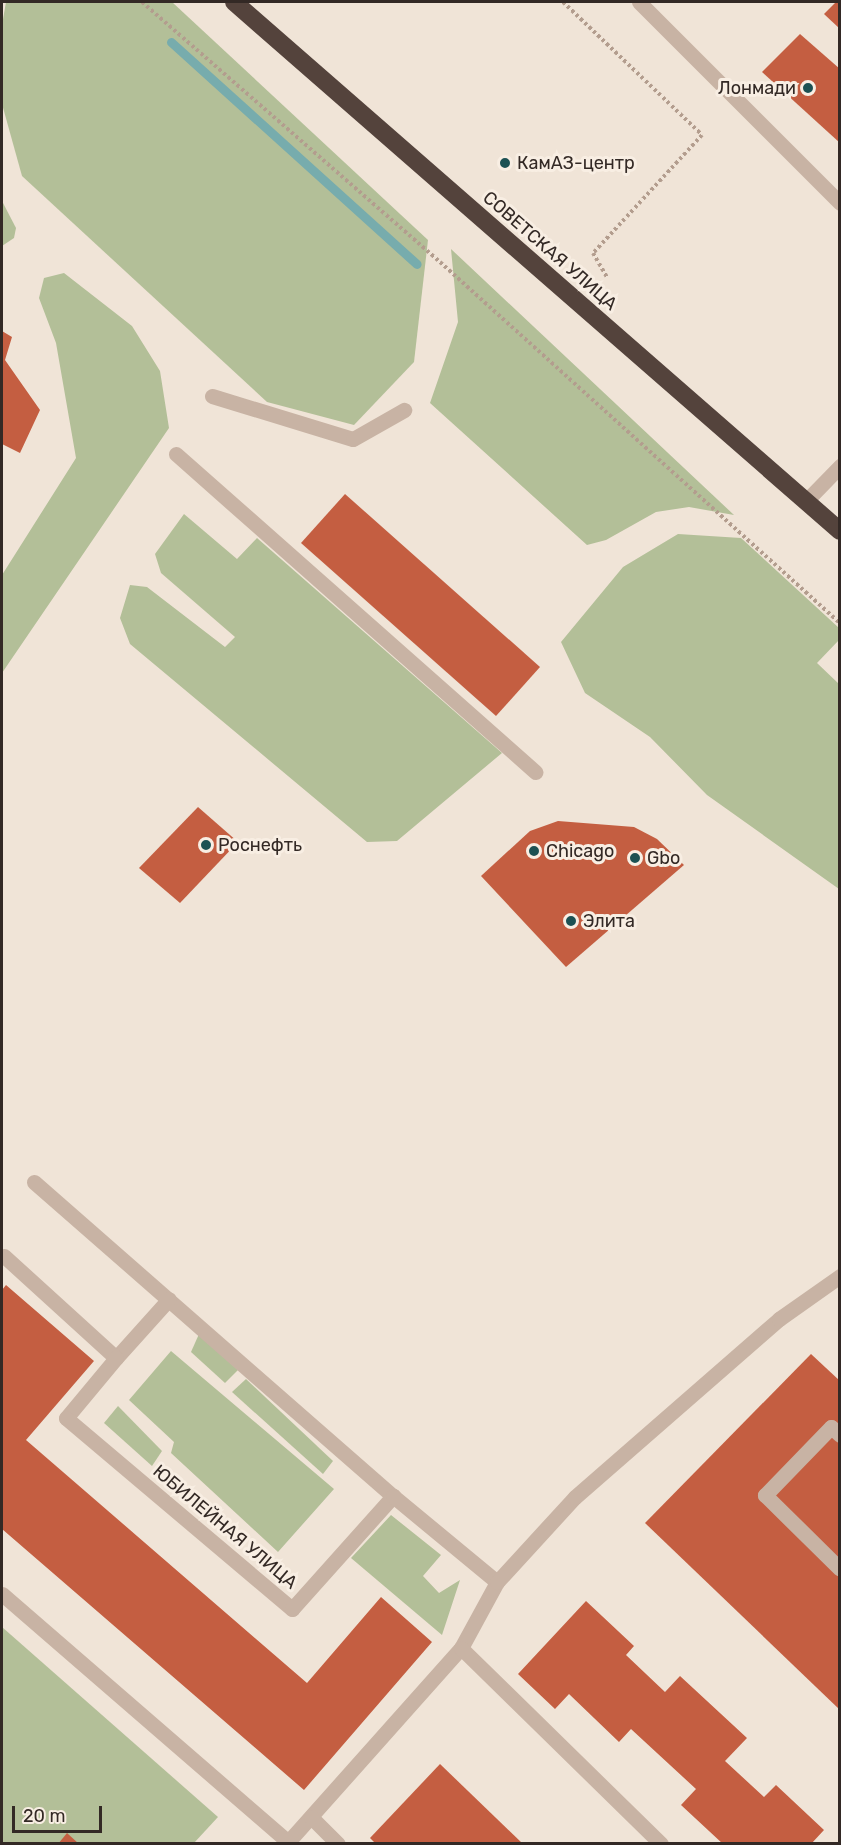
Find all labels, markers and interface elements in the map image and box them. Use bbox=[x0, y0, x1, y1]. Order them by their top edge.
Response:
place label: Лонмади bbox=[718, 77, 796, 99]
marker: Лонмади bbox=[801, 81, 815, 95]
place label: КамАЗ-центр bbox=[517, 152, 635, 174]
marker: КамАЗ-центр bbox=[498, 156, 512, 170]
street label: СОВЕТСКАЯ УЛИЦА bbox=[478, 187, 622, 315]
place label: Роснефть bbox=[218, 834, 302, 856]
marker: Роснефть bbox=[199, 838, 213, 852]
place label: Chicago bbox=[546, 840, 614, 862]
marker: Chicago bbox=[527, 844, 541, 858]
place label: Gbo bbox=[647, 847, 680, 869]
marker: Gbo bbox=[628, 851, 642, 865]
place label: Элита bbox=[583, 910, 635, 932]
marker: Элита bbox=[564, 914, 578, 928]
street label: ЮБИЛЕЙНАЯ УЛИЦА bbox=[149, 1460, 301, 1594]
scale bar bbox=[15, 1794, 105, 1832]
text: 20 m bbox=[23, 1805, 65, 1827]

